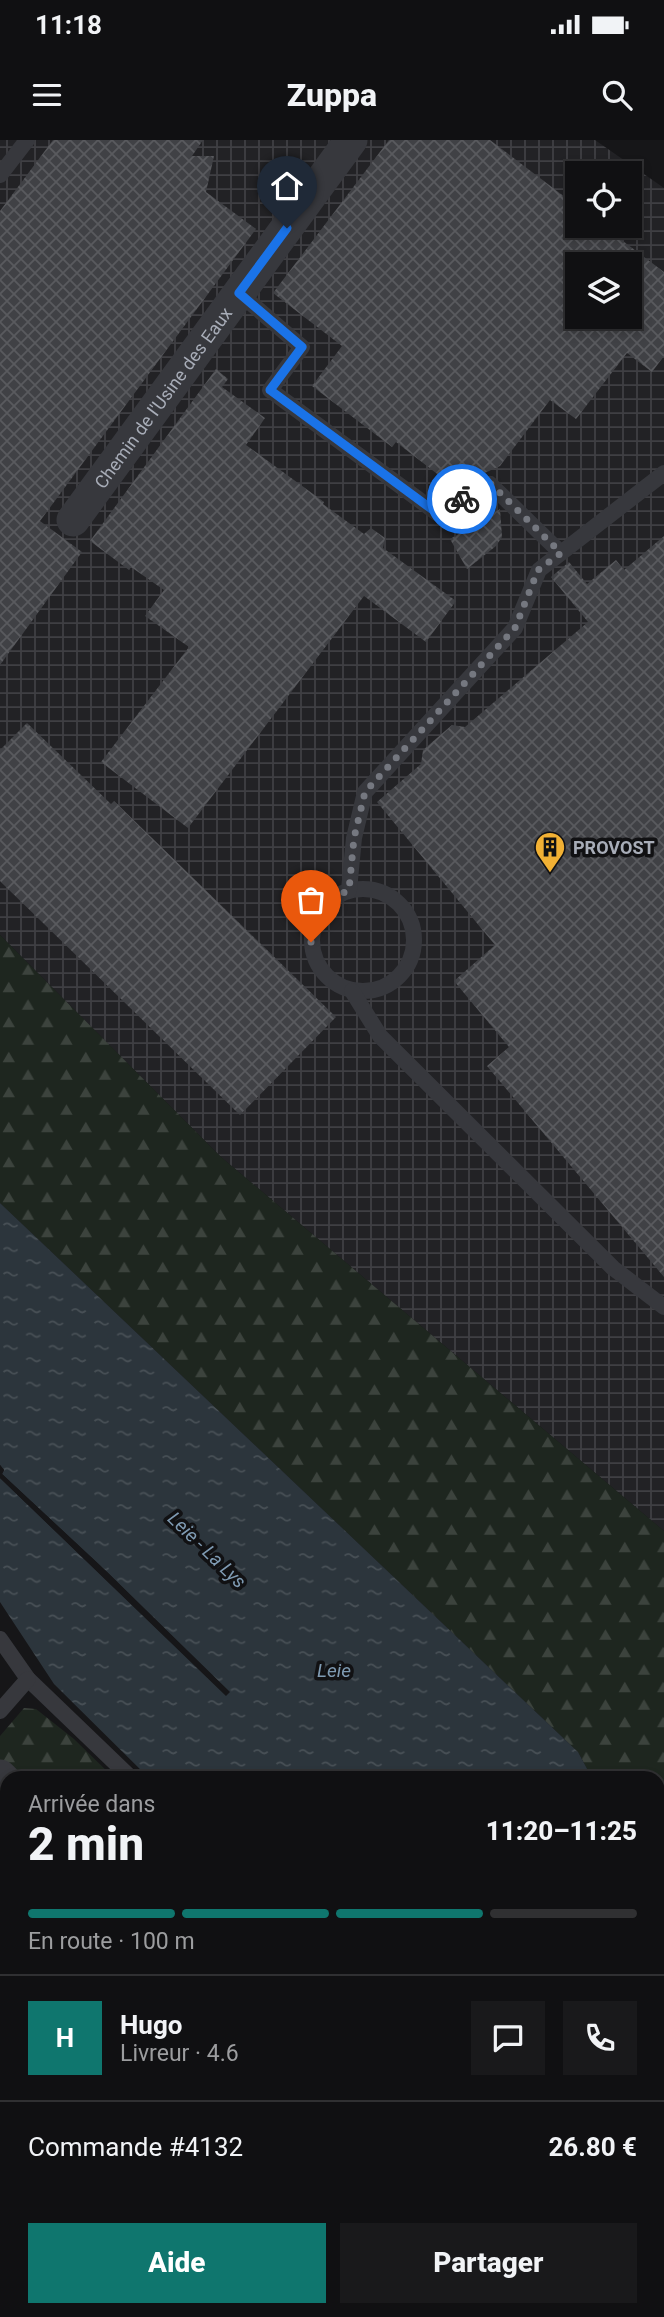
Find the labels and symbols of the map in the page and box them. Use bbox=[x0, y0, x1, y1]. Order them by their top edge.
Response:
pin bbox=[257, 156, 317, 228]
street label: Chemin de l'Usine des Eaux bbox=[90, 303, 236, 492]
courier bbox=[427, 464, 497, 534]
building icon: PROVOST bbox=[533, 830, 567, 874]
place label: PROVOST bbox=[573, 837, 655, 858]
pin bbox=[281, 870, 341, 942]
water label: Leie - La Lys bbox=[163, 1507, 251, 1593]
water label: Leie bbox=[317, 1659, 351, 1682]

